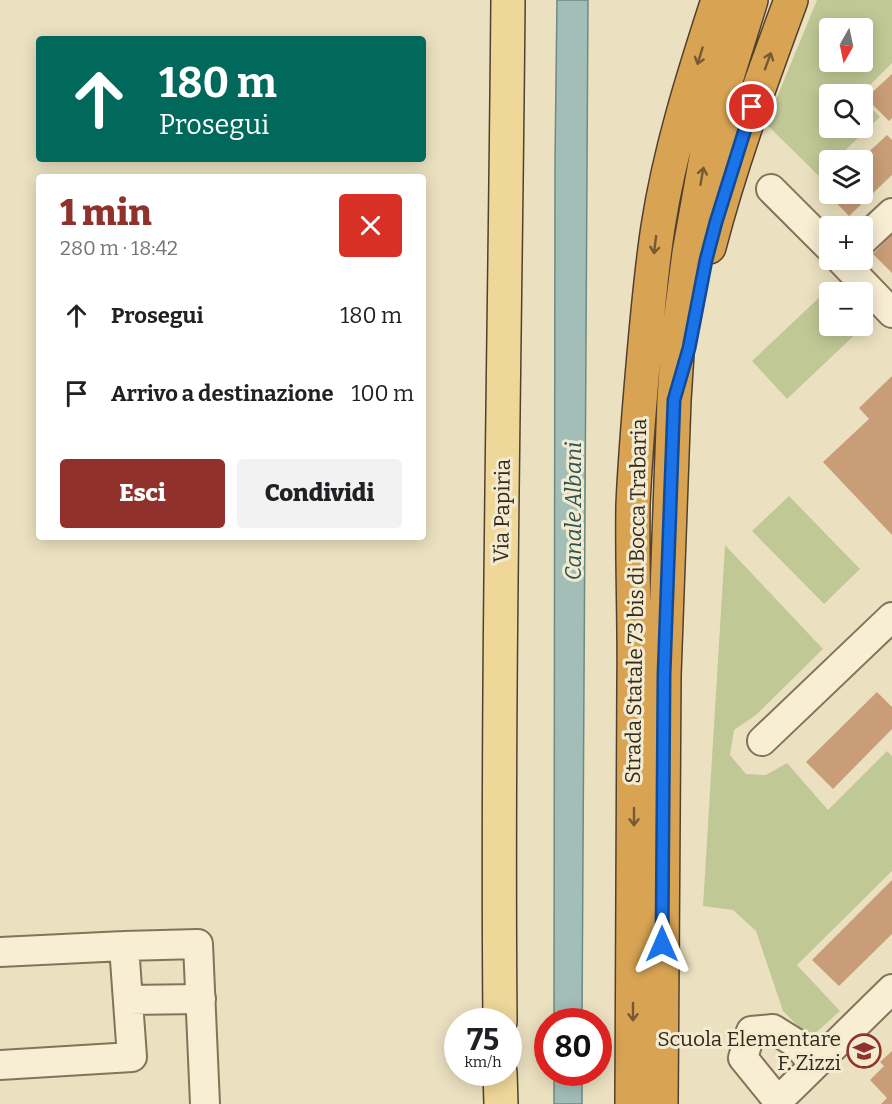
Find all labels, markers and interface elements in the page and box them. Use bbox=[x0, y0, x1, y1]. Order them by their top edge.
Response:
north arrow bbox=[819, 18, 873, 72]
map controls bbox=[819, 18, 873, 336]
one-way arrow bbox=[694, 46, 705, 65]
one-way arrow bbox=[764, 52, 775, 71]
text: 180 m bbox=[159, 58, 277, 108]
icon: ahead bbox=[60, 60, 138, 138]
pin bbox=[726, 81, 777, 132]
button: search bbox=[819, 84, 873, 138]
icon: arrive bbox=[735, 90, 768, 123]
text: Prosegui bbox=[159, 109, 269, 141]
button: layers bbox=[819, 150, 873, 204]
one-way arrow bbox=[697, 166, 708, 186]
text: 1 min bbox=[60, 191, 152, 235]
button: close bbox=[339, 194, 402, 257]
button: + bbox=[819, 216, 873, 270]
one-way arrow bbox=[650, 235, 661, 255]
text: 280 m · 18:42 bbox=[60, 236, 178, 260]
button: − bbox=[819, 282, 873, 336]
icon: ahead bbox=[60, 299, 93, 332]
text: Prosegui bbox=[111, 302, 203, 329]
text: 180 m bbox=[340, 302, 402, 329]
icon: arrive bbox=[60, 377, 93, 410]
text: Arrivo a destinazione bbox=[111, 380, 334, 407]
text: 100 m bbox=[352, 380, 414, 407]
street label: Strada Statale 73 bis di Bocca Trabaria bbox=[620, 418, 652, 784]
water label: Canale Albani bbox=[560, 442, 587, 580]
street label: Via Papiria bbox=[488, 458, 516, 563]
button: Esci bbox=[60, 459, 225, 528]
button: Condividi bbox=[237, 459, 402, 528]
one-way arrow bbox=[628, 806, 639, 826]
position arrow bbox=[630, 912, 694, 976]
one-way arrow bbox=[627, 1001, 639, 1021]
speed limit sign: 80 bbox=[534, 1008, 612, 1086]
text: 75 bbox=[467, 1022, 499, 1058]
place label: Scuola Elementare F. Zizzi bbox=[657, 1026, 841, 1076]
school or university icon: Scuola Elementare F. Zizzi bbox=[846, 1033, 882, 1069]
text: km/h bbox=[464, 1053, 502, 1071]

